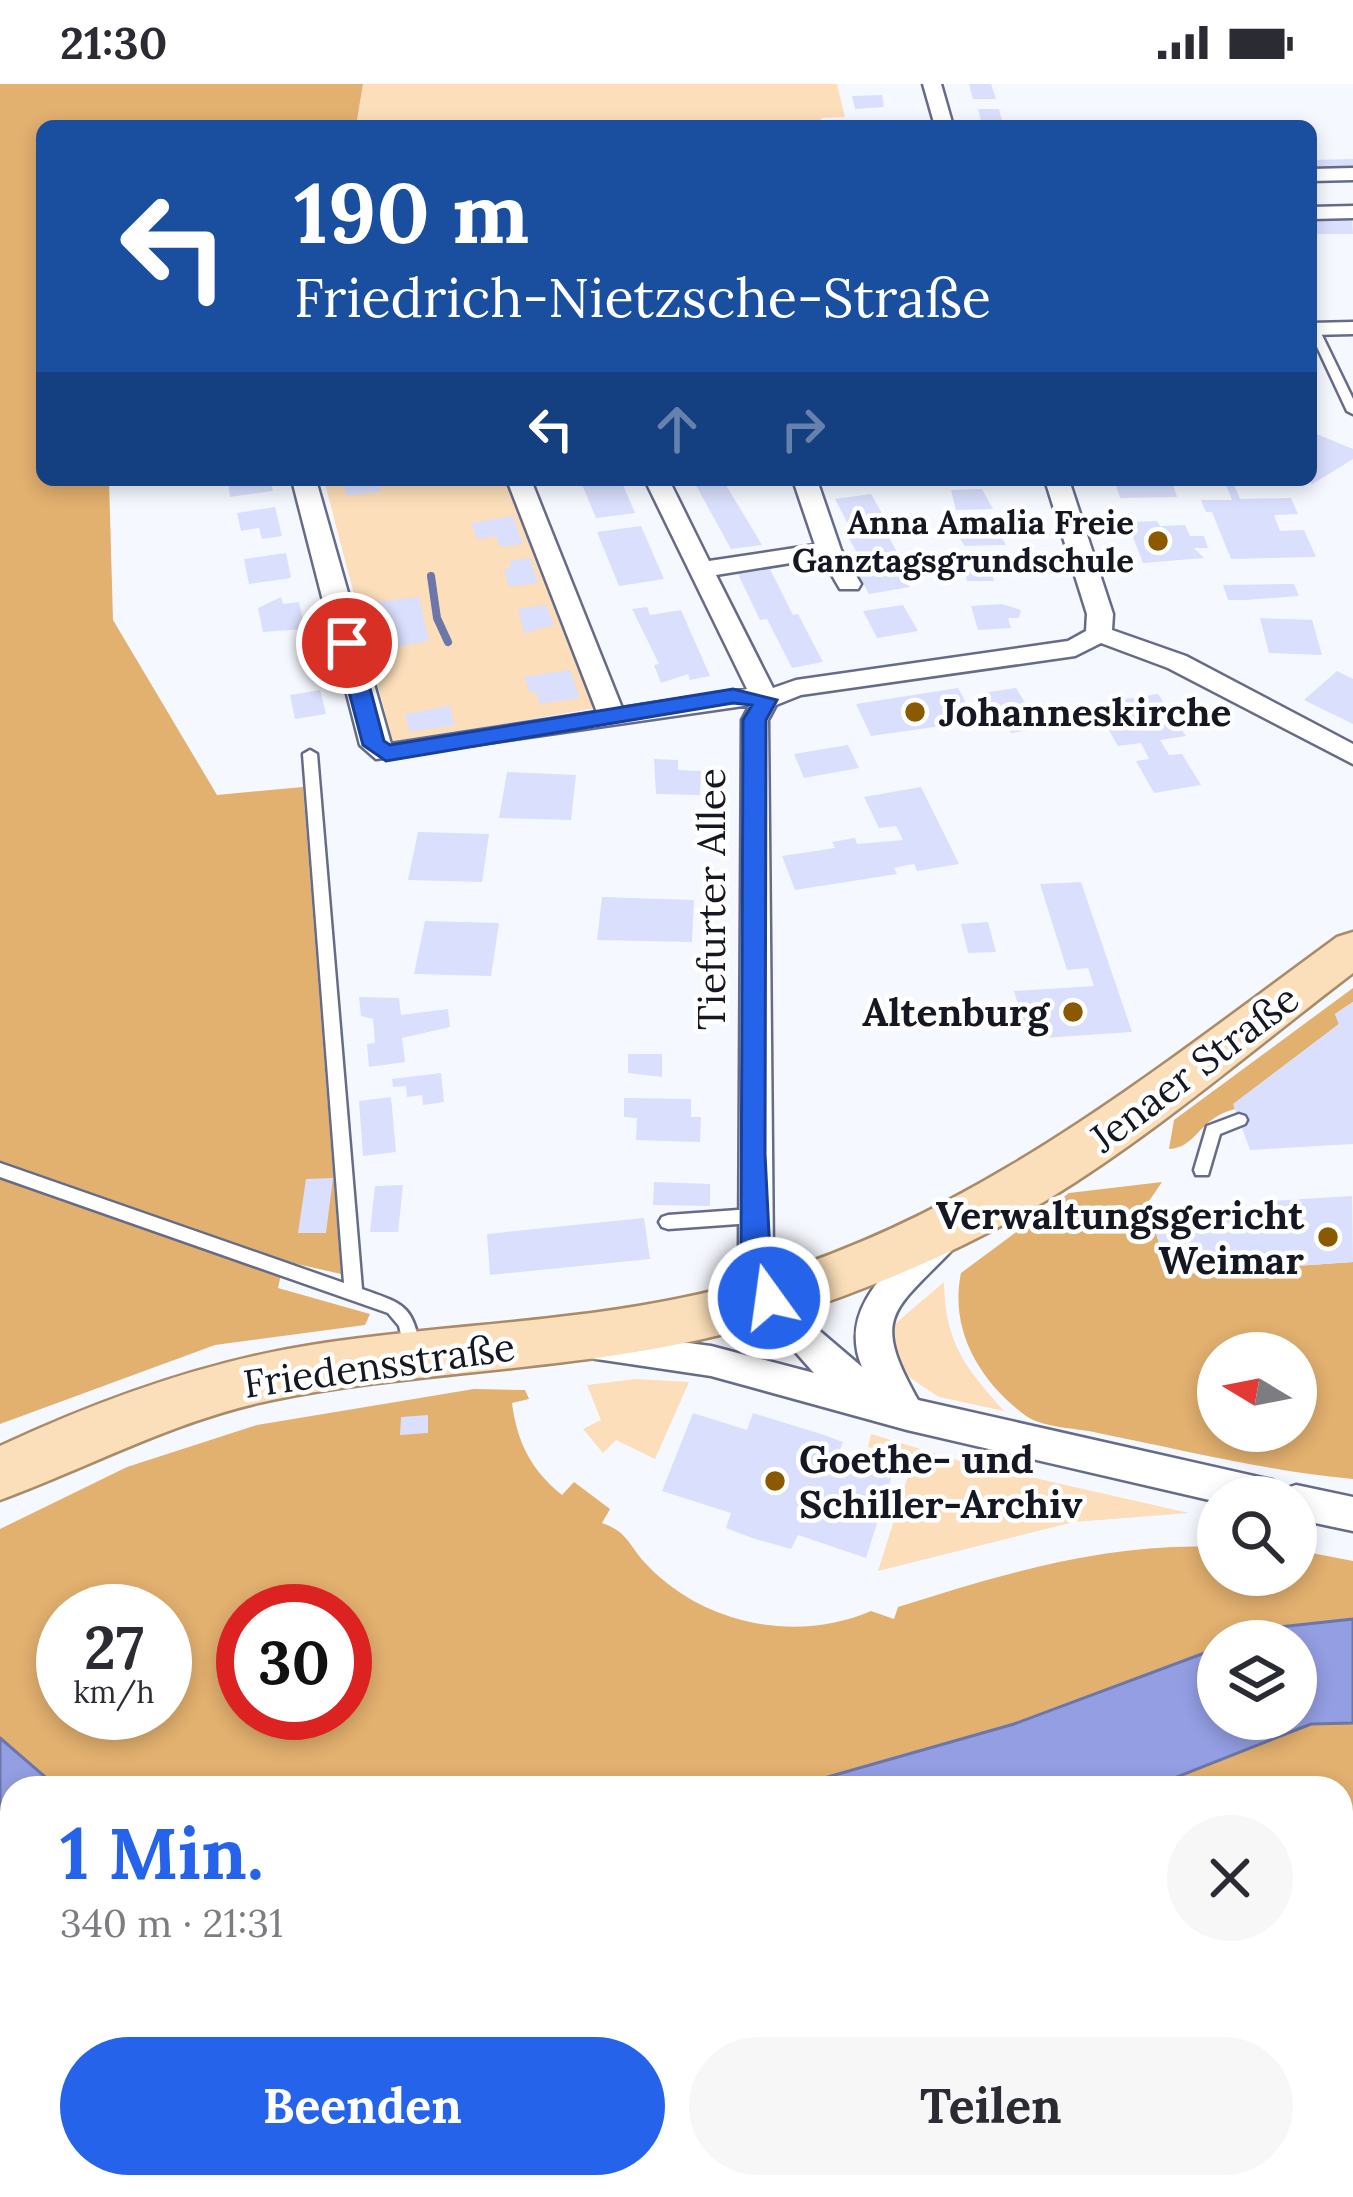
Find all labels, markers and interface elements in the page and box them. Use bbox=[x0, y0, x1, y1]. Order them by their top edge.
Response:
text: 21:30 bbox=[60, 14, 167, 71]
text: 190 m bbox=[294, 158, 529, 266]
icon: left bbox=[96, 168, 252, 324]
text: Friedrich-Nietzsche-Straße bbox=[294, 263, 991, 332]
icon: left bbox=[518, 396, 584, 462]
icon: ahead bbox=[644, 396, 710, 462]
icon: right bbox=[770, 396, 836, 462]
place label: Anna Amalia Freie Ganztagsgrundschule bbox=[792, 501, 1134, 581]
marker: Anna Amalia Freie Ganztagsgrundschule bbox=[1145, 528, 1171, 554]
pin bbox=[296, 592, 398, 694]
icon: arrive bbox=[314, 610, 380, 676]
place label: Johanneskirche bbox=[939, 687, 1231, 737]
marker: Johanneskirche bbox=[902, 699, 928, 725]
street label: Tiefurter Allee bbox=[686, 768, 736, 1030]
street label: Jenaer Straße bbox=[1079, 973, 1308, 1163]
place label: Altenburg bbox=[862, 987, 1050, 1037]
marker: Altenburg bbox=[1060, 999, 1086, 1025]
place label: Verwaltungsgericht Weimar bbox=[936, 1190, 1305, 1285]
marker: Verwaltungsgericht Weimar bbox=[1315, 1224, 1341, 1250]
position arrow bbox=[706, 1235, 832, 1361]
street label: Friedensstraße bbox=[240, 1321, 518, 1409]
north arrow bbox=[1197, 1332, 1317, 1452]
map controls bbox=[1197, 1332, 1317, 1740]
place label: Goethe- und Schiller-Archiv bbox=[799, 1434, 1083, 1529]
marker: Goethe- und Schiller-Archiv bbox=[762, 1468, 788, 1494]
button: search bbox=[1197, 1476, 1317, 1596]
speed limit sign: 30 bbox=[216, 1584, 372, 1740]
text: 27 bbox=[84, 1609, 144, 1685]
button: layers bbox=[1197, 1620, 1317, 1740]
text: km/h bbox=[73, 1673, 155, 1711]
text: 1 Min. bbox=[60, 1807, 264, 1899]
button: close bbox=[1167, 1815, 1293, 1941]
text: 340 m · 21:31 bbox=[60, 1898, 283, 1948]
button: Beenden bbox=[60, 2037, 665, 2175]
button: Teilen bbox=[689, 2037, 1293, 2175]

